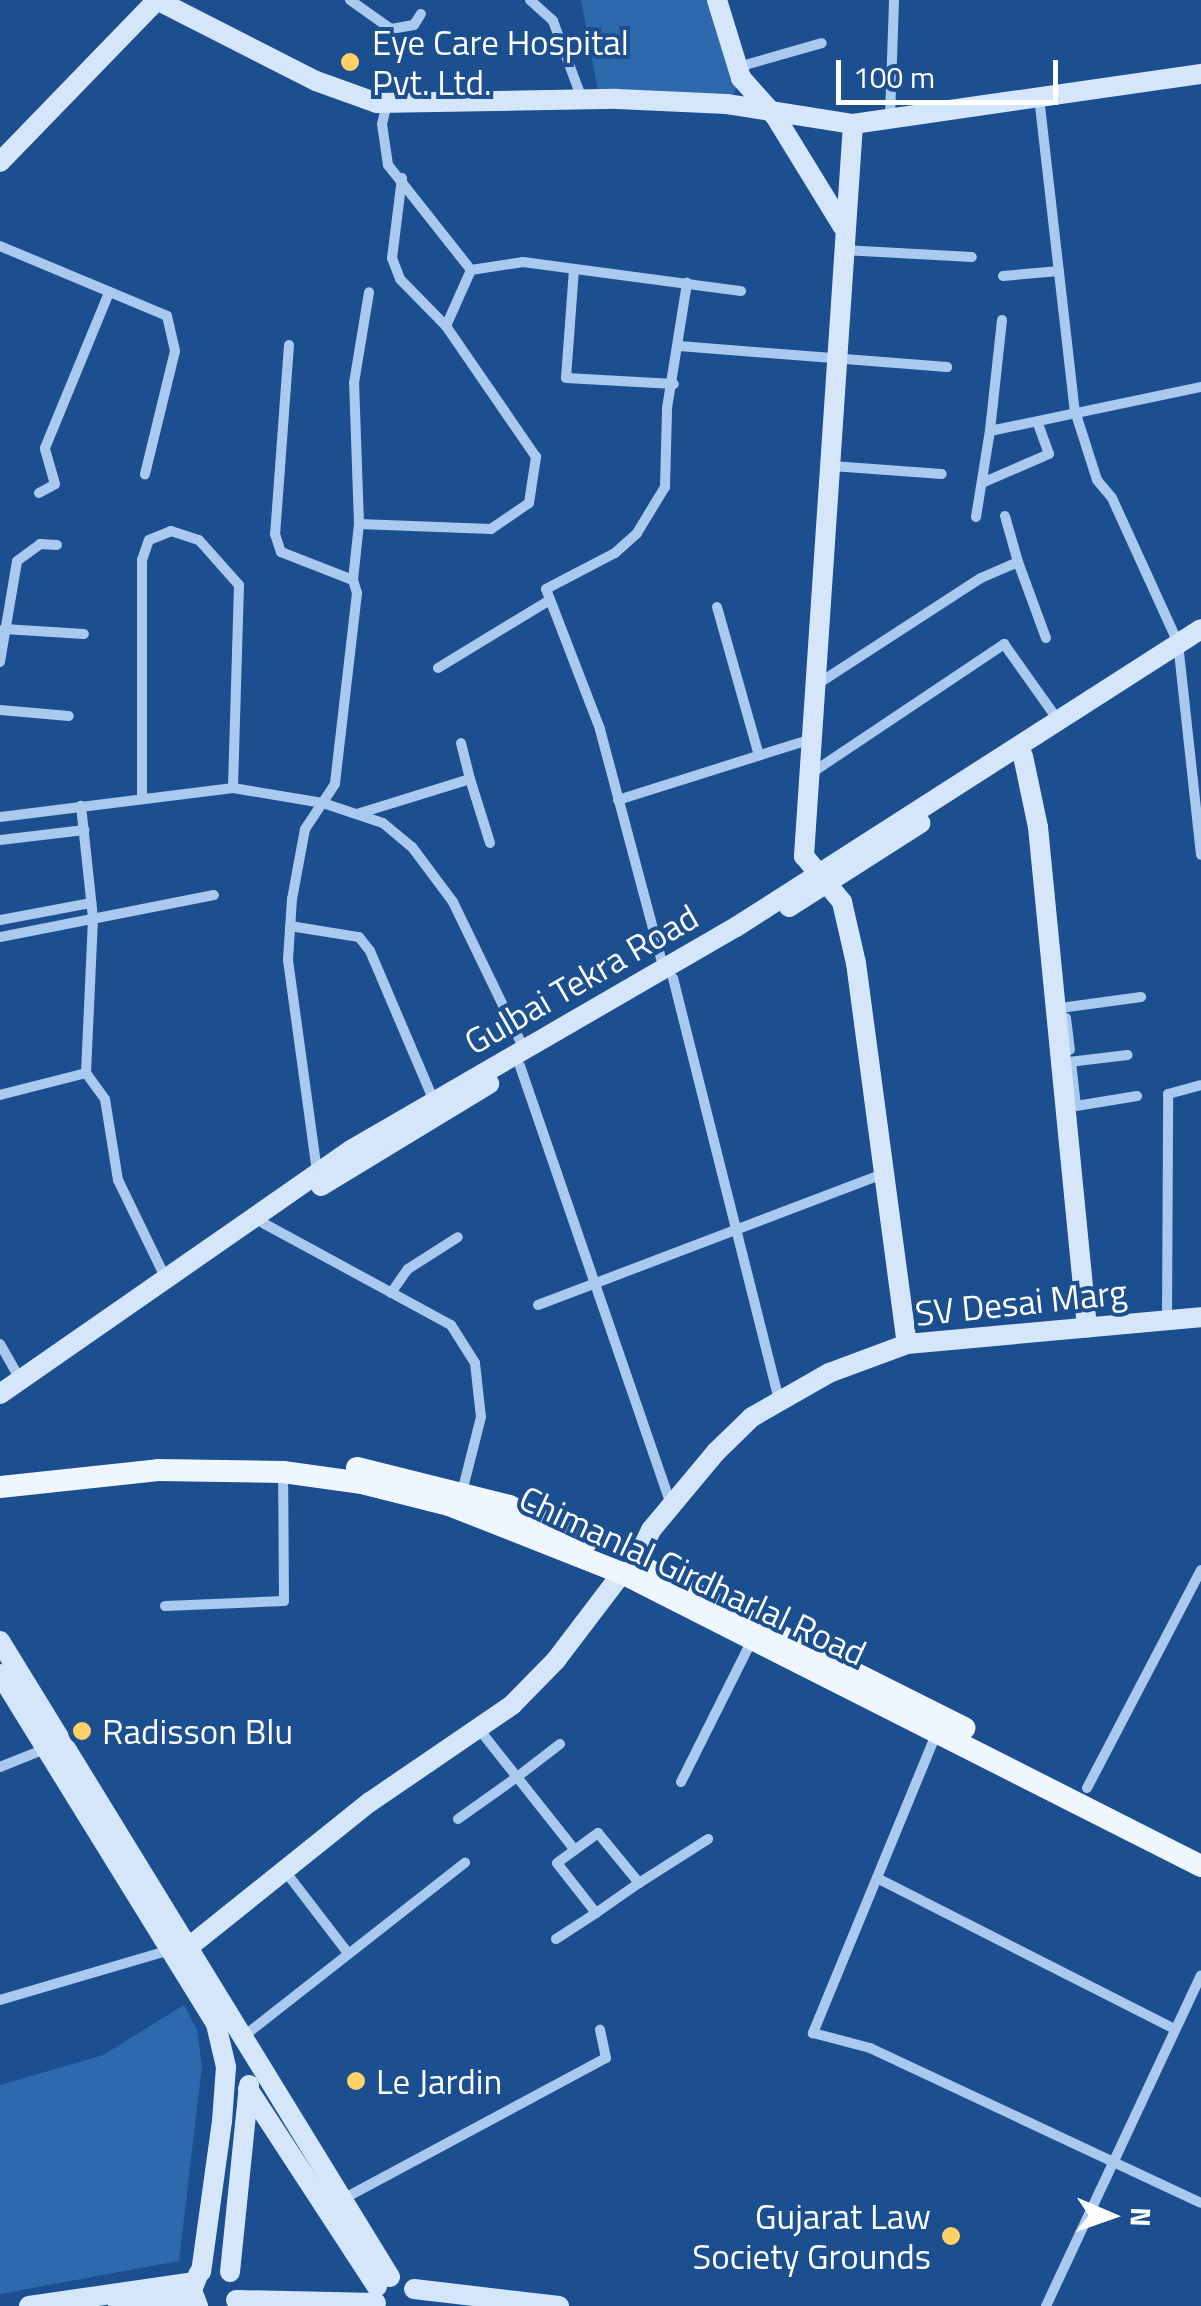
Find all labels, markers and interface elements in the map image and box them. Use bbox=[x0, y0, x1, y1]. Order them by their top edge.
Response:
place label: Eye Care Hospital Pvt. Ltd. bbox=[372, 21, 629, 103]
scale bar bbox=[841, 40, 1064, 102]
marker: Eye Care Hospital Pvt. Ltd. bbox=[337, 49, 363, 75]
text: 100 m bbox=[853, 54, 935, 100]
street label: Gulbai Tekra Road bbox=[457, 895, 705, 1063]
street label: SV Desai Marg bbox=[913, 1270, 1129, 1334]
street label: Chimanlal Girdharlal Road bbox=[513, 1476, 873, 1674]
place label: Radisson Blu bbox=[102, 1710, 293, 1752]
marker: Radisson Blu bbox=[71, 1720, 93, 1742]
place label: Le Jardin bbox=[376, 2060, 502, 2102]
marker: Le Jardin bbox=[345, 2070, 367, 2092]
north arrow bbox=[1061, 2166, 1161, 2266]
place label: Gujarat Law Society Grounds bbox=[692, 2195, 931, 2277]
text: N bbox=[1120, 2207, 1163, 2228]
marker: Gujarat Law Society Grounds bbox=[940, 2225, 962, 2247]

